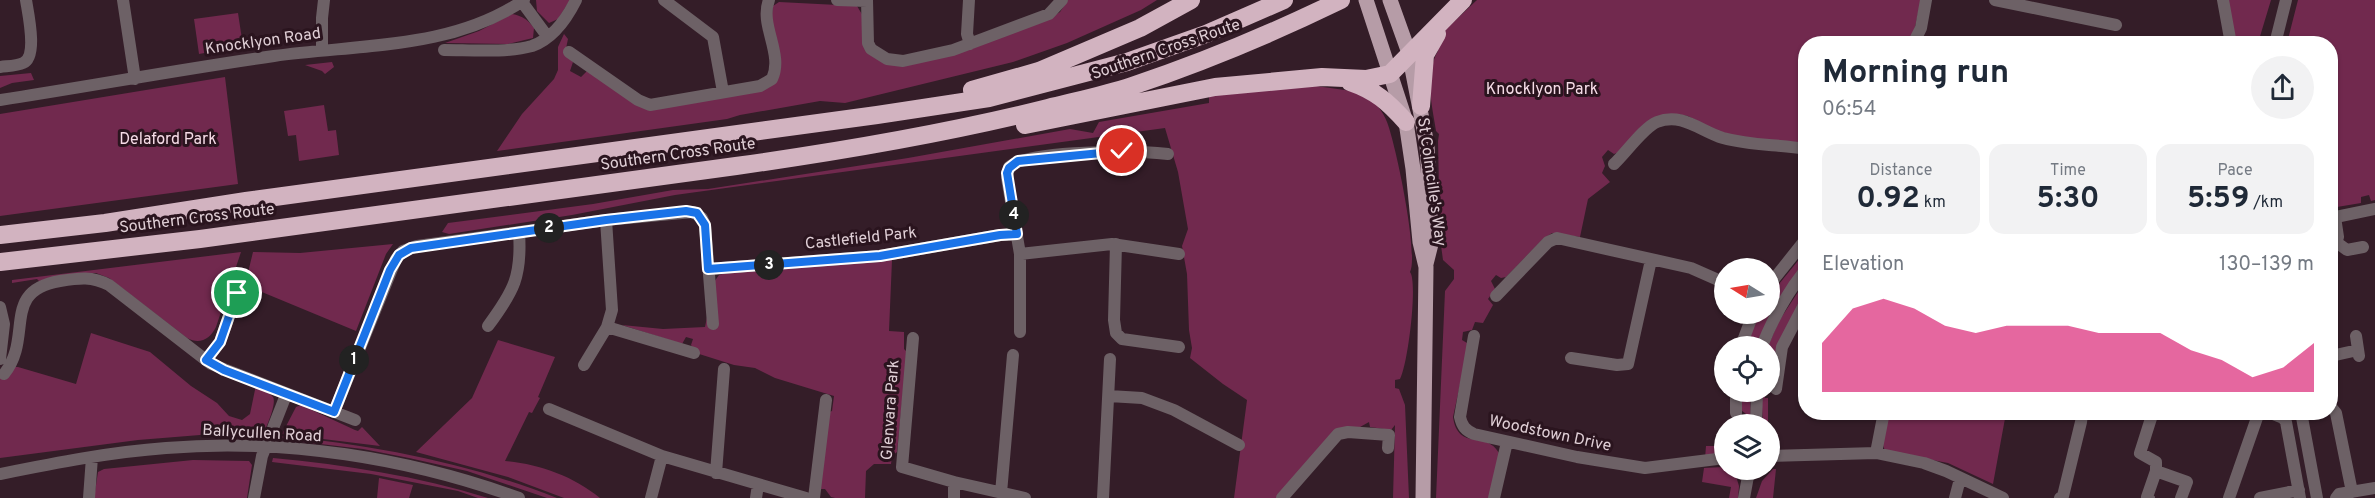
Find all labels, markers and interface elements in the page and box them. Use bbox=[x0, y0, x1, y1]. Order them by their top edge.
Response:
street label: Southern Cross Route bbox=[1089, 15, 1243, 85]
street label: Knocklyon Road bbox=[204, 24, 322, 60]
text: Morning run bbox=[1822, 53, 2009, 95]
button: share bbox=[2251, 56, 2314, 119]
park label: Knocklyon Park bbox=[1486, 80, 1598, 100]
text: 06:54 bbox=[1822, 97, 1877, 123]
street label: St Colmcille's Way bbox=[1412, 116, 1450, 248]
pin bbox=[1096, 125, 1147, 176]
park label: Delaford Park bbox=[119, 130, 217, 150]
street label: Southern Cross Route bbox=[599, 134, 757, 176]
icon: check bbox=[1105, 134, 1138, 167]
text: Distance bbox=[1870, 161, 1932, 181]
text: Time bbox=[2050, 161, 2086, 181]
text: Pace bbox=[2217, 161, 2253, 181]
text: 0.92 bbox=[1856, 181, 1920, 218]
text: 5:30 bbox=[2037, 181, 2099, 218]
text: 5:59 bbox=[2187, 181, 2249, 218]
text: km bbox=[1920, 193, 1946, 213]
text: /km bbox=[2249, 193, 2283, 213]
street label: Southern Cross Route bbox=[118, 200, 276, 238]
pin: 4 bbox=[999, 200, 1029, 230]
text: 4 bbox=[1009, 205, 1019, 225]
pin: 2 bbox=[534, 213, 564, 243]
text: 2 bbox=[544, 218, 554, 238]
street label: Castlefield Park bbox=[804, 223, 918, 255]
pin: 3 bbox=[754, 250, 784, 280]
text: Elevation bbox=[1822, 252, 1904, 278]
text: 130–139 m bbox=[2219, 252, 2314, 278]
text: 3 bbox=[764, 255, 774, 275]
north arrow bbox=[1714, 258, 1780, 324]
map controls bbox=[1714, 258, 1780, 480]
pin bbox=[211, 267, 262, 318]
icon: arrive bbox=[220, 276, 253, 309]
button: locate bbox=[1714, 336, 1780, 402]
pin: 1 bbox=[339, 345, 369, 375]
text: 1 bbox=[351, 350, 357, 370]
street label: Glenvara Park bbox=[878, 359, 904, 461]
street label: Woodstown Drive bbox=[1487, 411, 1613, 457]
button: layers bbox=[1714, 414, 1780, 480]
street label: Ballycullen Road bbox=[202, 421, 322, 447]

